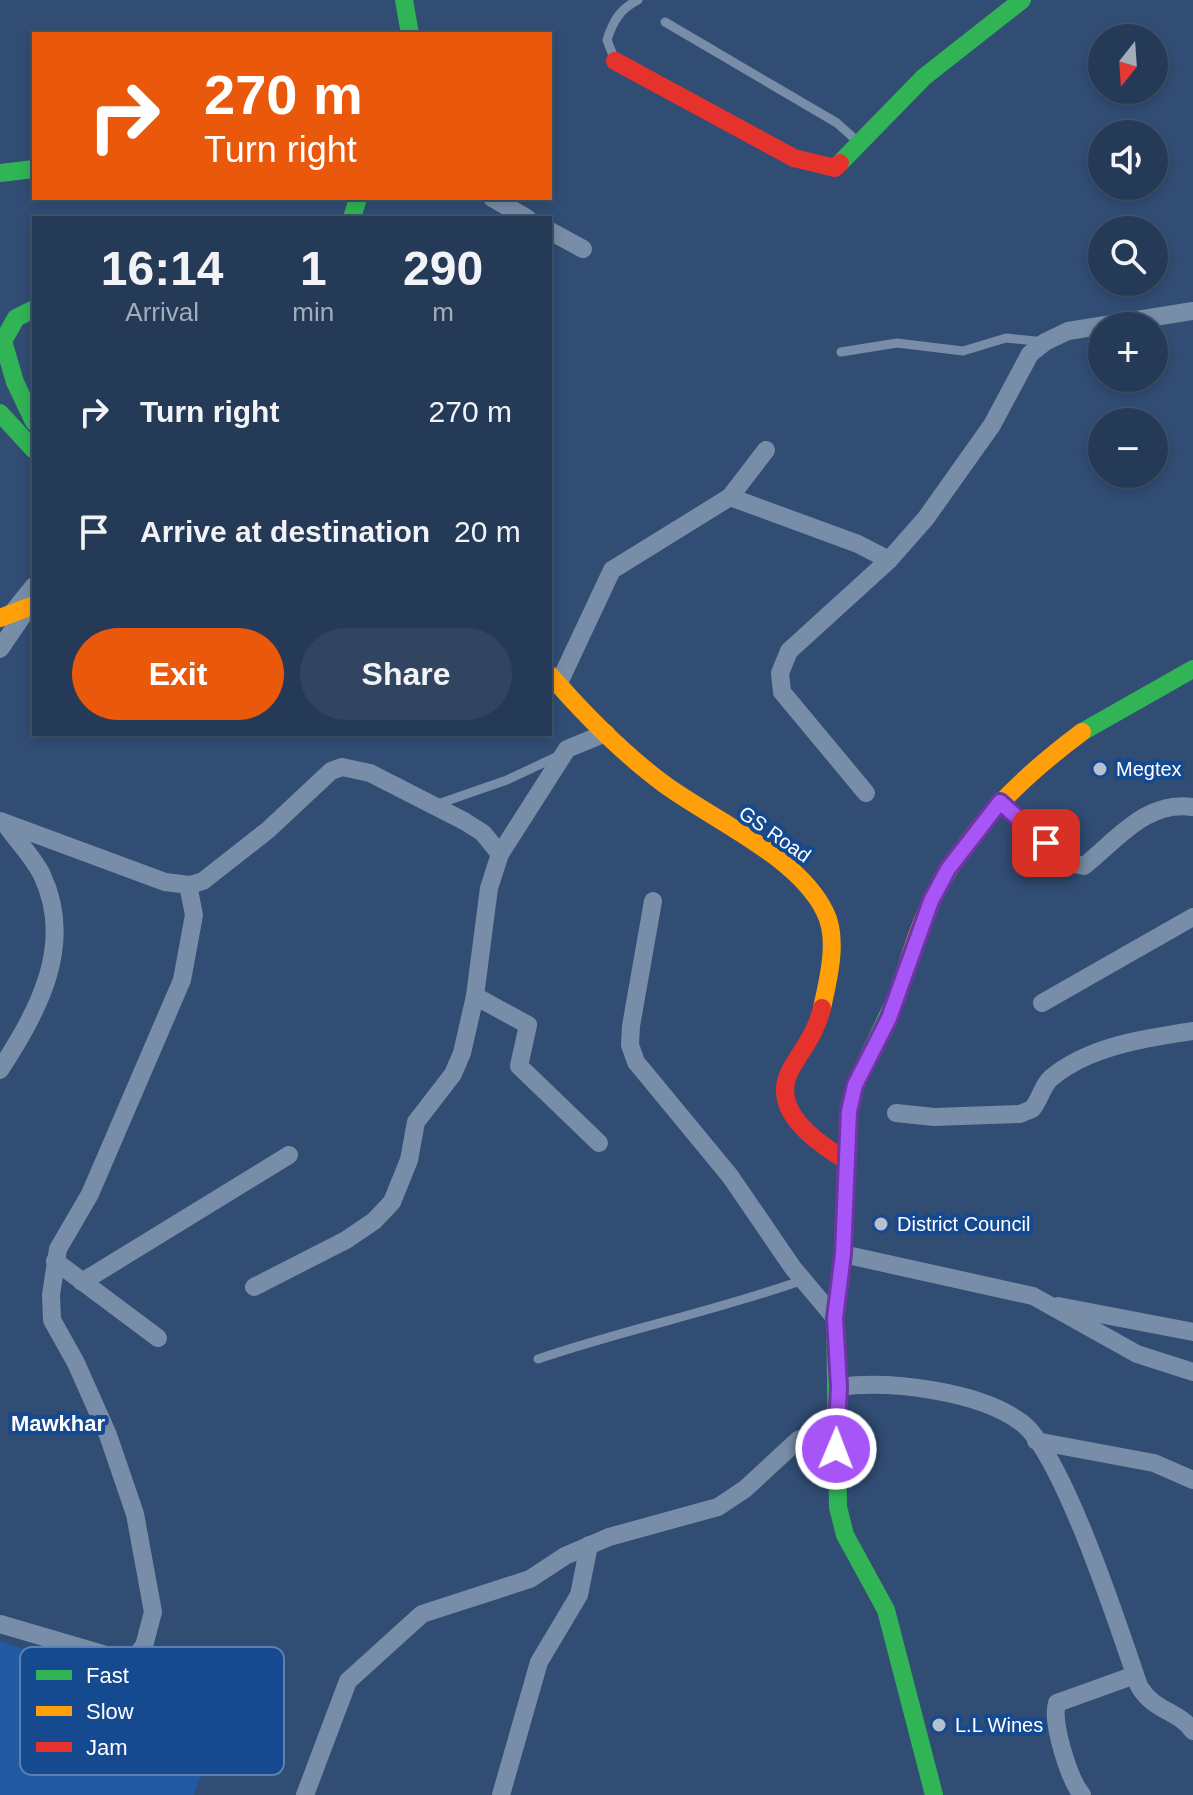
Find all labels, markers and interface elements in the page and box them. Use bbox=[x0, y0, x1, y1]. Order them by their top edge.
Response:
north arrow bbox=[1088, 24, 1168, 104]
map controls bbox=[1088, 24, 1168, 488]
text: 270 m bbox=[204, 63, 363, 126]
icon: right bbox=[72, 64, 176, 168]
button: sound bbox=[1088, 120, 1168, 200]
text: Turn right bbox=[204, 129, 357, 170]
button: search bbox=[1088, 216, 1168, 296]
text: 16:14 bbox=[101, 242, 224, 295]
text: 1 bbox=[300, 242, 327, 295]
text: 290 bbox=[403, 242, 483, 295]
text: Arrival bbox=[125, 297, 199, 327]
text: min bbox=[292, 297, 334, 327]
text: m bbox=[432, 297, 454, 327]
button: + bbox=[1088, 312, 1168, 392]
icon: right bbox=[72, 390, 116, 434]
text: Turn right bbox=[140, 395, 279, 428]
text: 270 m bbox=[429, 395, 512, 428]
button: − bbox=[1088, 408, 1168, 488]
icon: arrive bbox=[72, 510, 116, 554]
text: Arrive at destination bbox=[140, 515, 430, 548]
text: 20 m bbox=[454, 515, 521, 548]
button: Exit bbox=[72, 628, 284, 720]
button: Share bbox=[300, 628, 512, 720]
place label: Megtex bbox=[1116, 758, 1182, 780]
marker: Megtex bbox=[1091, 760, 1109, 778]
street label: GS Road bbox=[735, 801, 815, 867]
pin bbox=[1012, 809, 1080, 877]
icon: arrive bbox=[1024, 821, 1068, 865]
place label: District Council bbox=[897, 1213, 1030, 1235]
marker: District Council bbox=[872, 1215, 890, 1233]
position arrow bbox=[794, 1407, 878, 1491]
district label: Mawkhar bbox=[11, 1411, 106, 1436]
legend bbox=[20, 1647, 284, 1775]
text: Fast bbox=[86, 1663, 129, 1688]
text: Slow bbox=[86, 1699, 134, 1724]
place label: L.L Wines bbox=[955, 1714, 1043, 1736]
marker: L.L Wines bbox=[930, 1716, 948, 1734]
text: Jam bbox=[86, 1735, 128, 1760]

